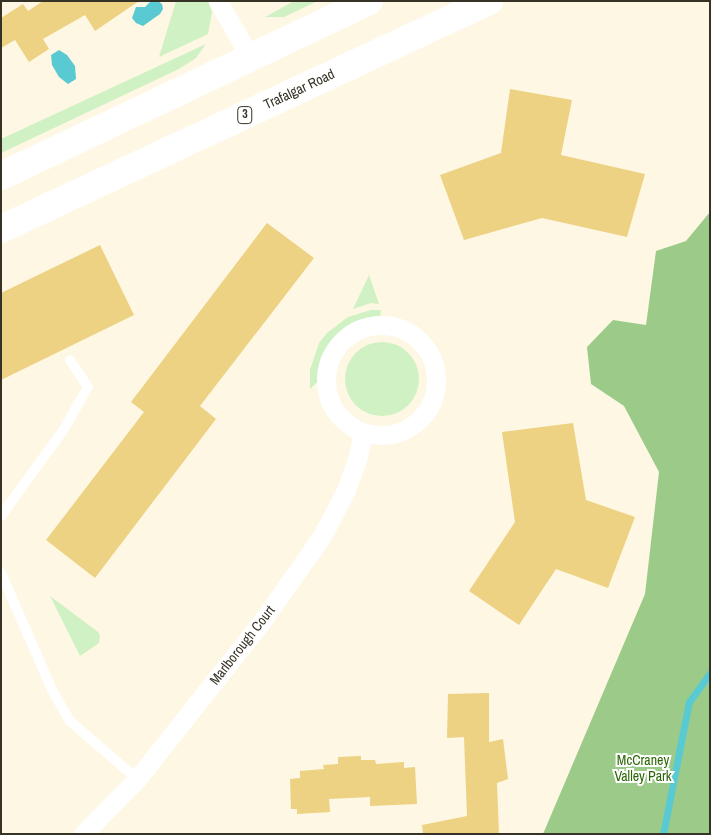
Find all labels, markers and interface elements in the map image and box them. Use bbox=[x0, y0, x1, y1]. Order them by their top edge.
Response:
street label: Trafalgar Road bbox=[261, 65, 337, 113]
road number: 3 bbox=[236, 106, 254, 124]
street label: Marlborough Court bbox=[206, 602, 278, 688]
park label: McCraney Valley Park bbox=[614, 752, 672, 784]

